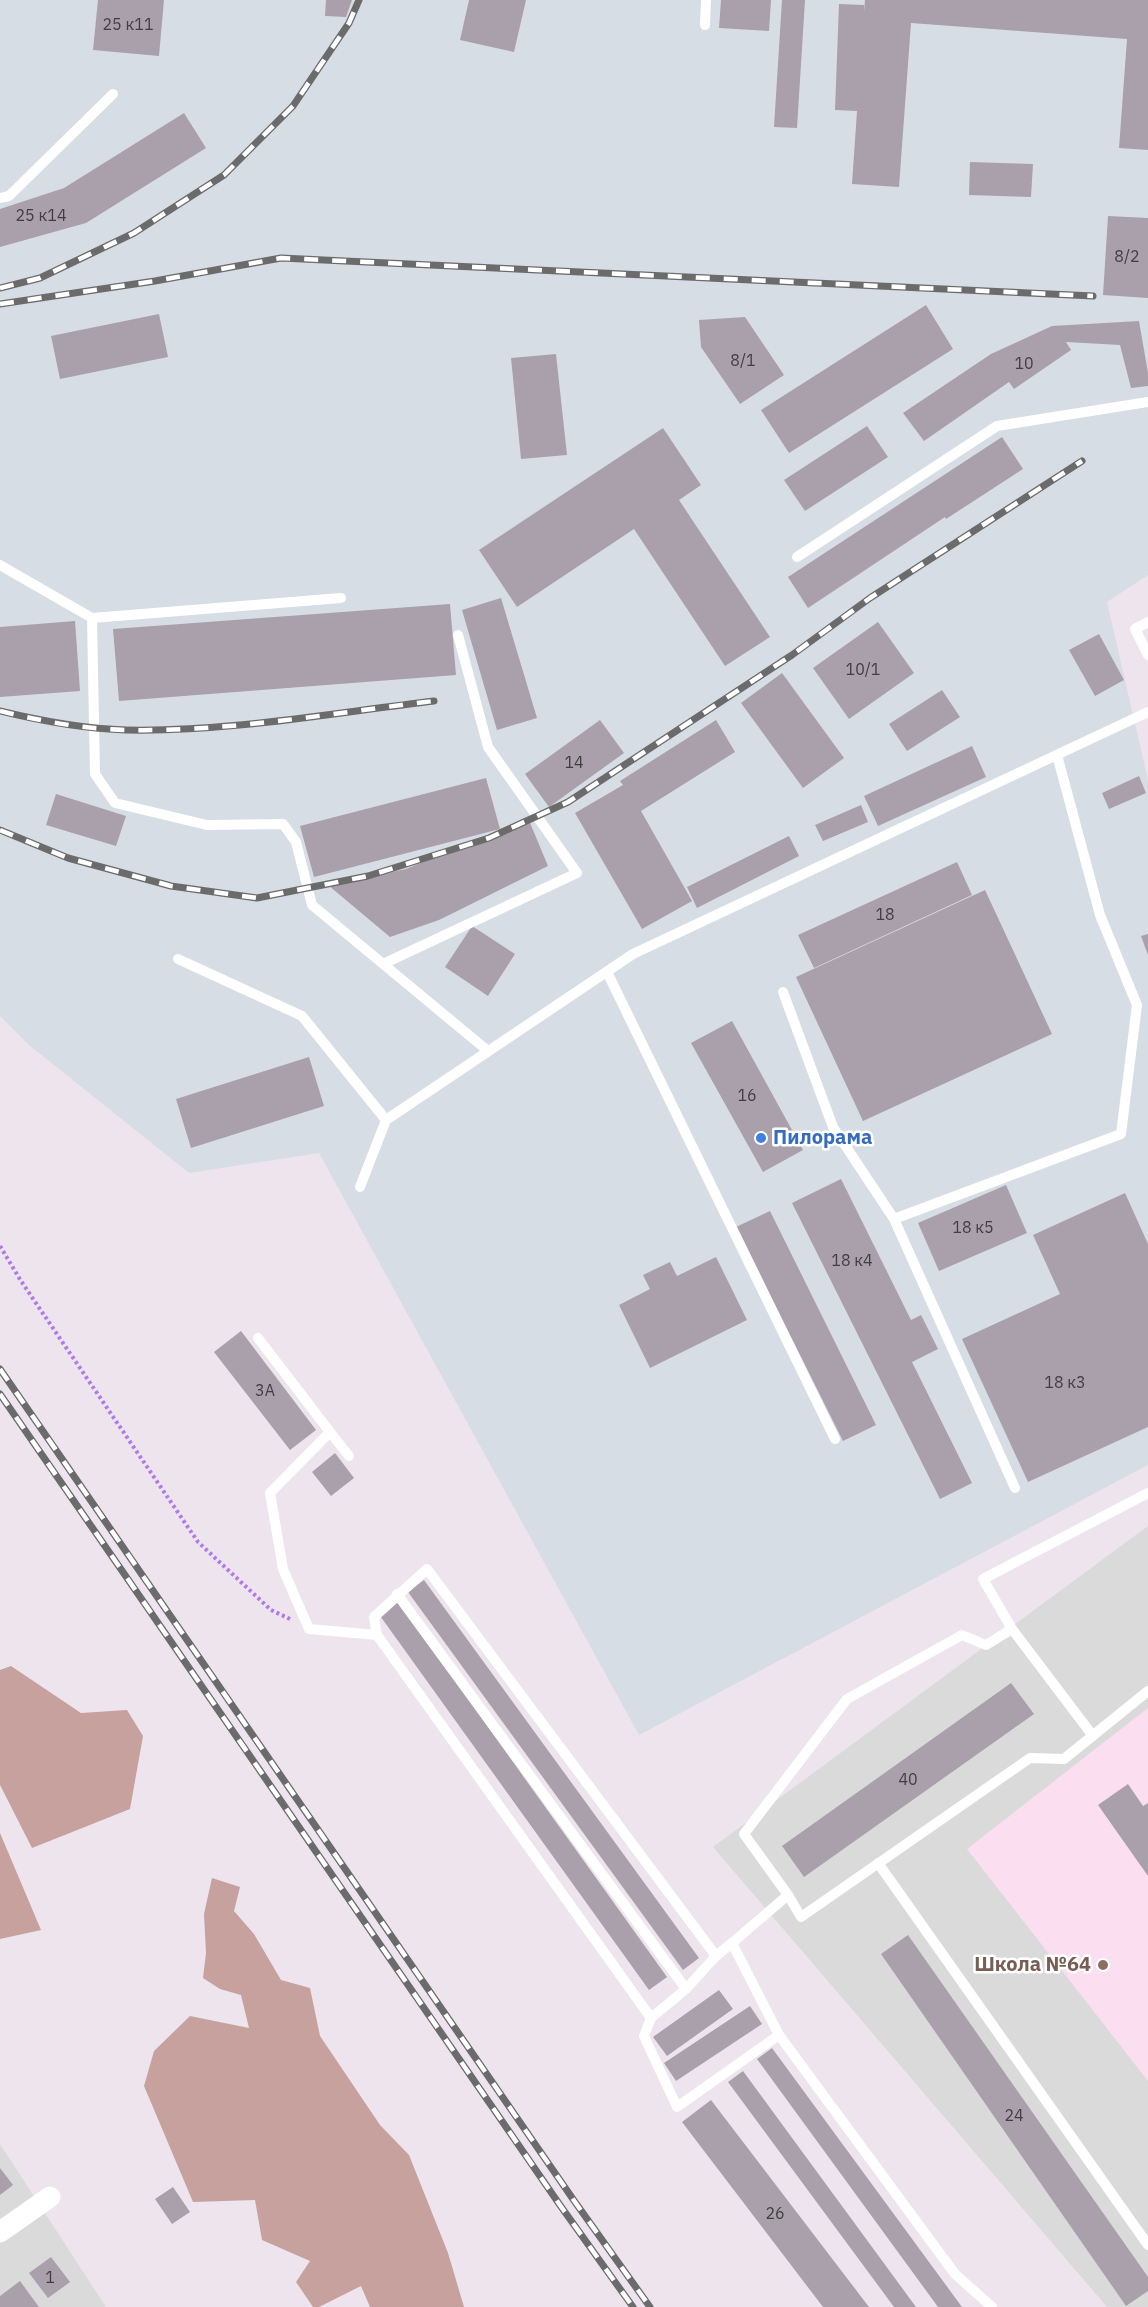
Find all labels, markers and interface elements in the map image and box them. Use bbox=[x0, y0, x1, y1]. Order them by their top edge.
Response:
house number: 25 к11 bbox=[103, 15, 153, 35]
house number: 25 к14 bbox=[16, 206, 66, 226]
house number: 8/2 bbox=[1114, 247, 1140, 267]
house number: 8/1 bbox=[730, 351, 756, 371]
house number: 10 bbox=[1014, 354, 1034, 374]
house number: 10/1 bbox=[846, 660, 880, 680]
house number: 14 bbox=[564, 753, 584, 773]
house number: 18 bbox=[875, 905, 895, 925]
house number: 16 bbox=[737, 1086, 757, 1106]
place label: Пилорама bbox=[773, 1126, 872, 1150]
marker: Пилорама bbox=[754, 1131, 768, 1145]
house number: 18 к5 bbox=[952, 1218, 994, 1238]
house number: 18 к4 bbox=[831, 1251, 873, 1271]
house number: 18 к3 bbox=[1044, 1373, 1086, 1393]
house number: 3А bbox=[255, 1381, 275, 1401]
house number: 40 bbox=[898, 1770, 918, 1790]
place label: Школа №64 bbox=[974, 1953, 1091, 1977]
marker: Школа №64 bbox=[1096, 1958, 1110, 1972]
house number: 24 bbox=[1004, 2106, 1024, 2126]
house number: 26 bbox=[765, 2204, 785, 2224]
house number: 1 bbox=[45, 2268, 55, 2288]

